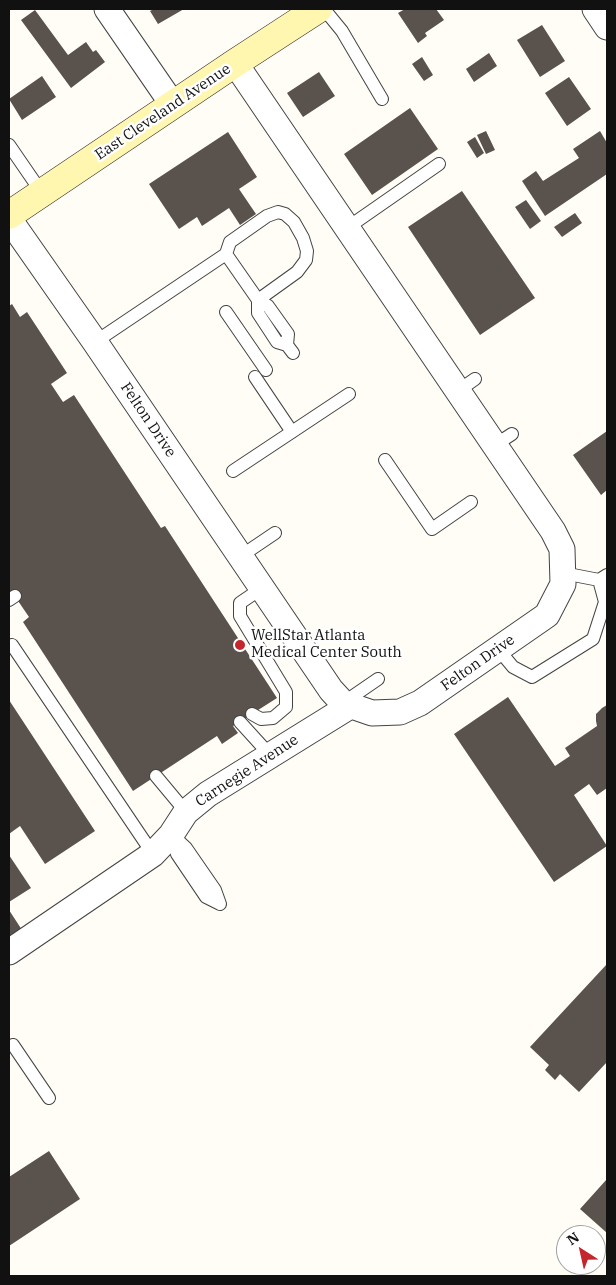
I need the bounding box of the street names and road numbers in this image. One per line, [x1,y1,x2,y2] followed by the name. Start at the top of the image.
[92,60,234,164] street label: East Cleveland Avenue
[116,379,180,461] street label: Felton Drive
[438,631,518,695] street label: Felton Drive
[192,731,302,811] street label: Carnegie Avenue

